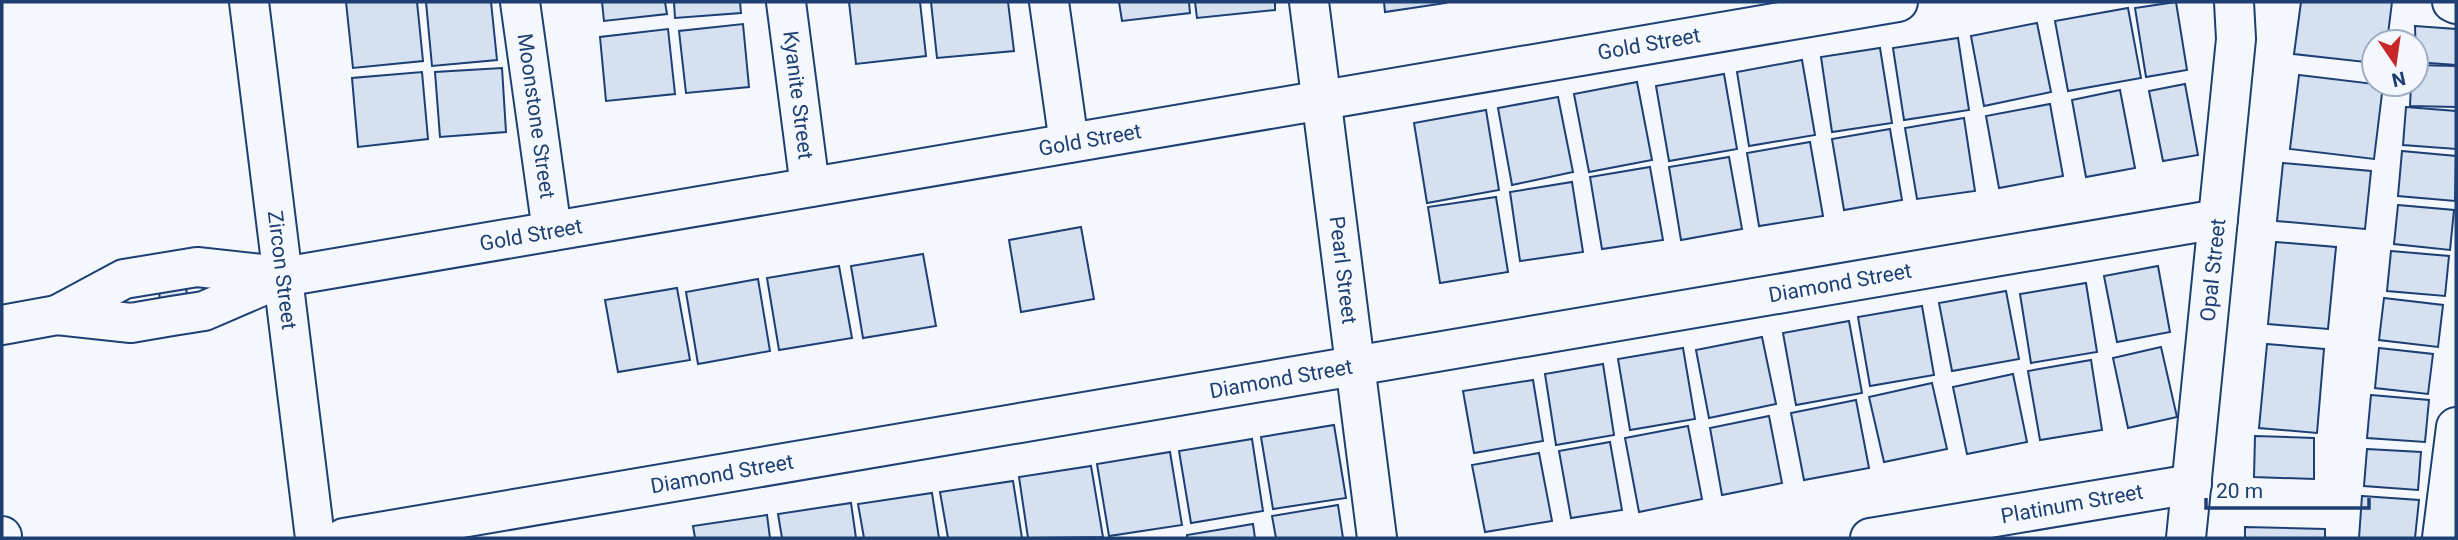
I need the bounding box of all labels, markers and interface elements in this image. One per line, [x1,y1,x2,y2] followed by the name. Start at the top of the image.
[1596,23,1702,65] street label: Gold Street
[2360,28,2430,98] north arrow
[778,29,818,161] street label: Kyanite Street
[513,32,560,200] street label: Moonstone Street
[2390,66,2408,92] text: N
[1037,119,1143,161] street label: Gold Street
[263,209,301,331] street label: Zircon Street
[478,214,584,256] street label: Gold Street
[1324,215,1362,325] street label: Pearl Street
[2196,217,2230,323] street label: Opal Street
[1767,259,1913,307] street label: Diamond Street
[1208,355,1354,403] street label: Diamond Street
[649,450,795,498] street label: Diamond Street
[2206,466,2369,510] scale bar
[2216,479,2263,503] text: 20 m
[1999,480,2145,528] street label: Platinum Street

